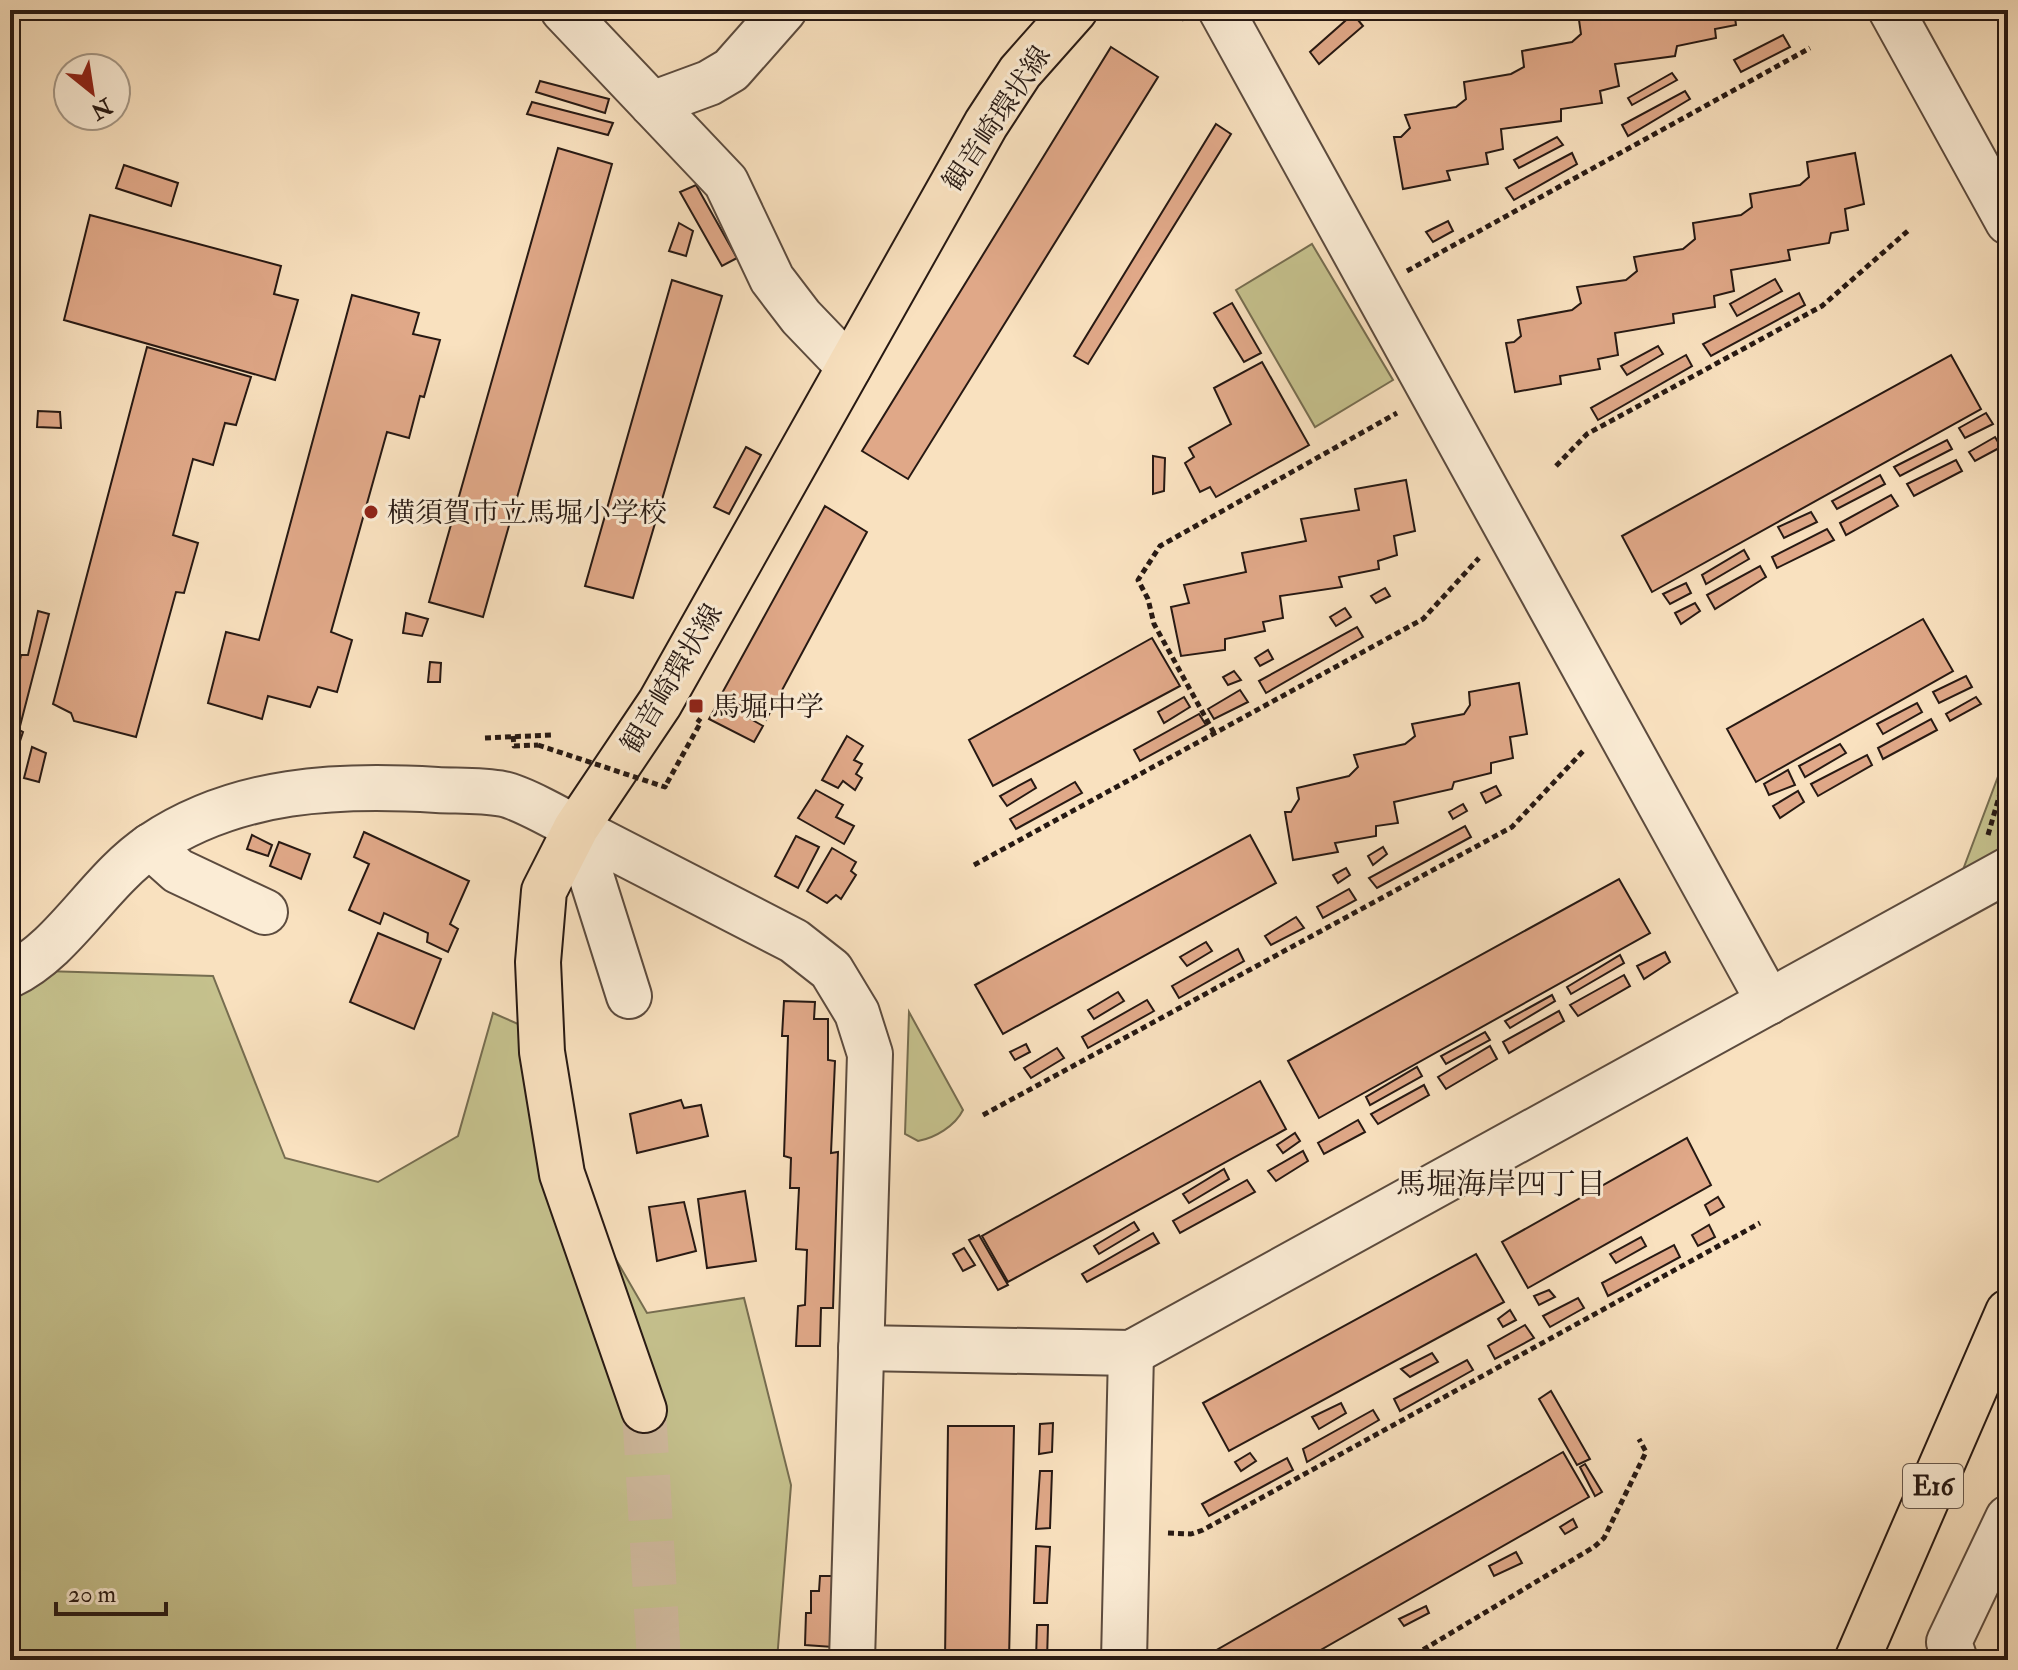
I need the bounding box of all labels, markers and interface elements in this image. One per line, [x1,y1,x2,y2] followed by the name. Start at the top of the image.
[936,39,1059,198] street label: 観音崎環状線
[52,52,132,132] north arrow
[86,91,118,126] text: N
[387,496,667,531] place label: 横須賀市立馬堀小学校
[362,503,380,521] marker: 横須賀市立馬堀小学校
[614,598,731,760] street label: 観音崎環状線
[712,690,824,725] place label: 馬堀中学
[687,697,705,715] marker: 馬堀中学
[1396,1166,1606,1203] district label: 馬堀海岸四丁目
[1903,1464,1963,1508] road number: E16
[56,1566,166,1616] scale bar
[68,1579,117,1610] text: 20 m

